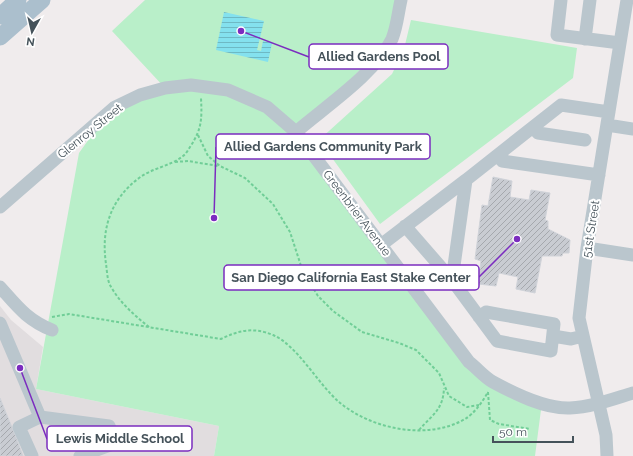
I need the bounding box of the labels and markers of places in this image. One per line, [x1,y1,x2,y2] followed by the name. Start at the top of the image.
[309,44,448,69] callout: Allied Gardens Pool
[216,134,430,159] callout: Allied Gardens Community Park
[224,265,479,290] callout: San Diego California East Stake Center
[47,426,192,451] callout: Lewis Middle School

